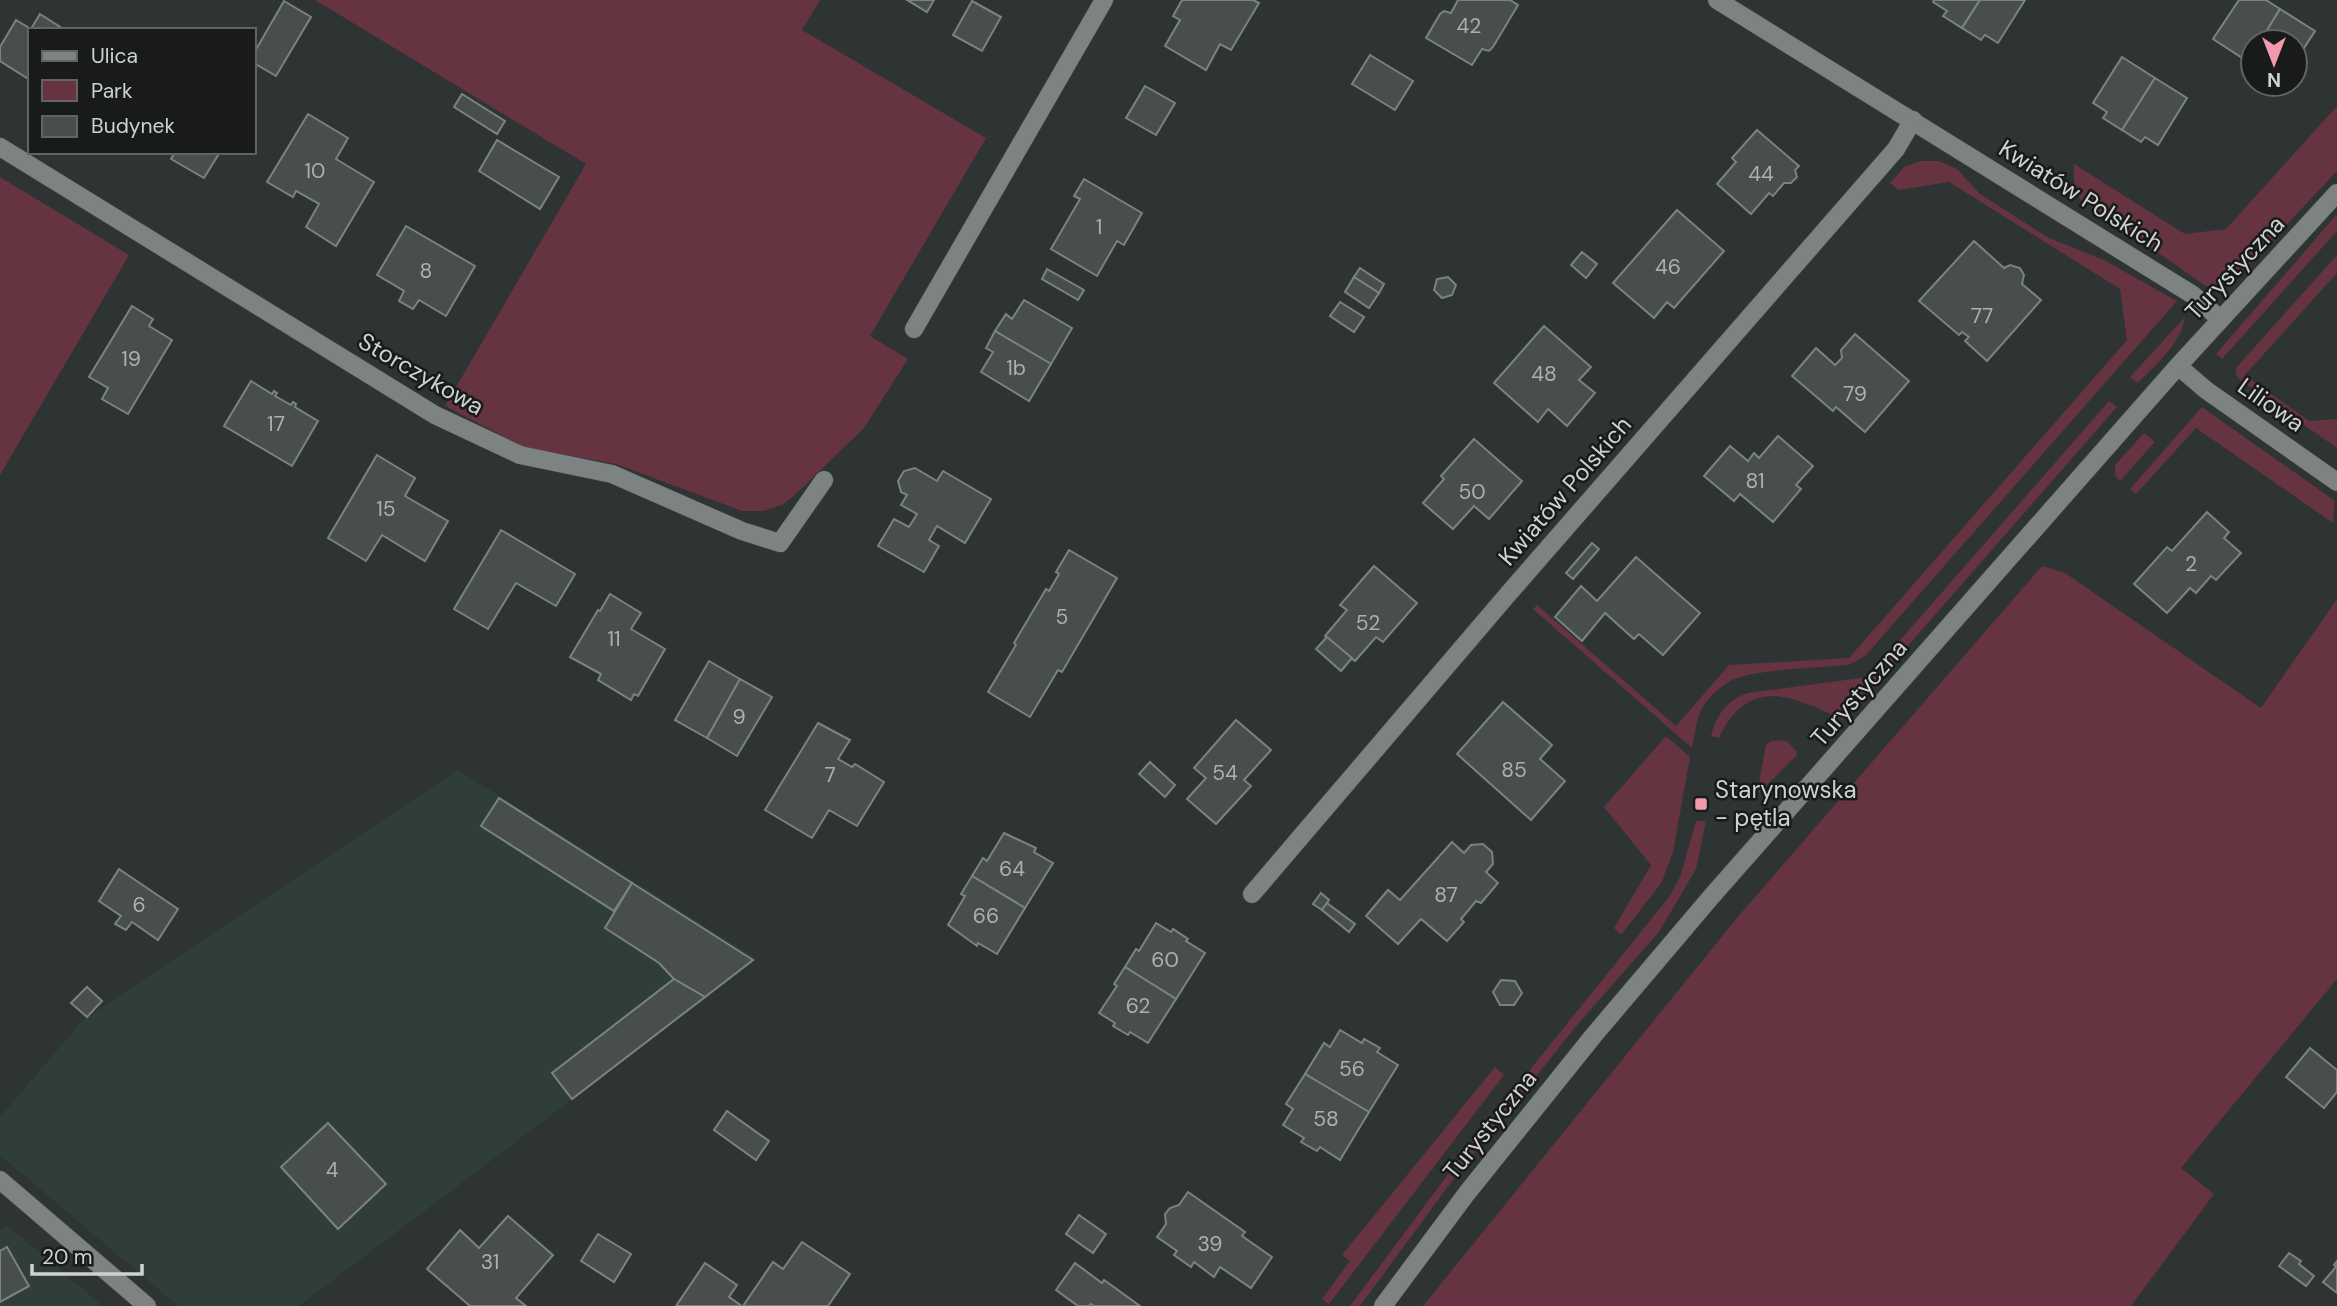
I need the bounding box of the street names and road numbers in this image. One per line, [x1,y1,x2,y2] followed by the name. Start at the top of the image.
[1993,133,2169,259] street label: Kwiatów Polskich
[2178,209,2291,327] street label: Turystyczna
[353,325,489,422] street label: Storczykowa
[2232,371,2311,439] street label: Liliowa
[1491,410,1638,572] street label: Kwiatów Polskich
[1804,633,1914,753] street label: Turystyczna
[1436,1064,1543,1186] street label: Turystyczna

